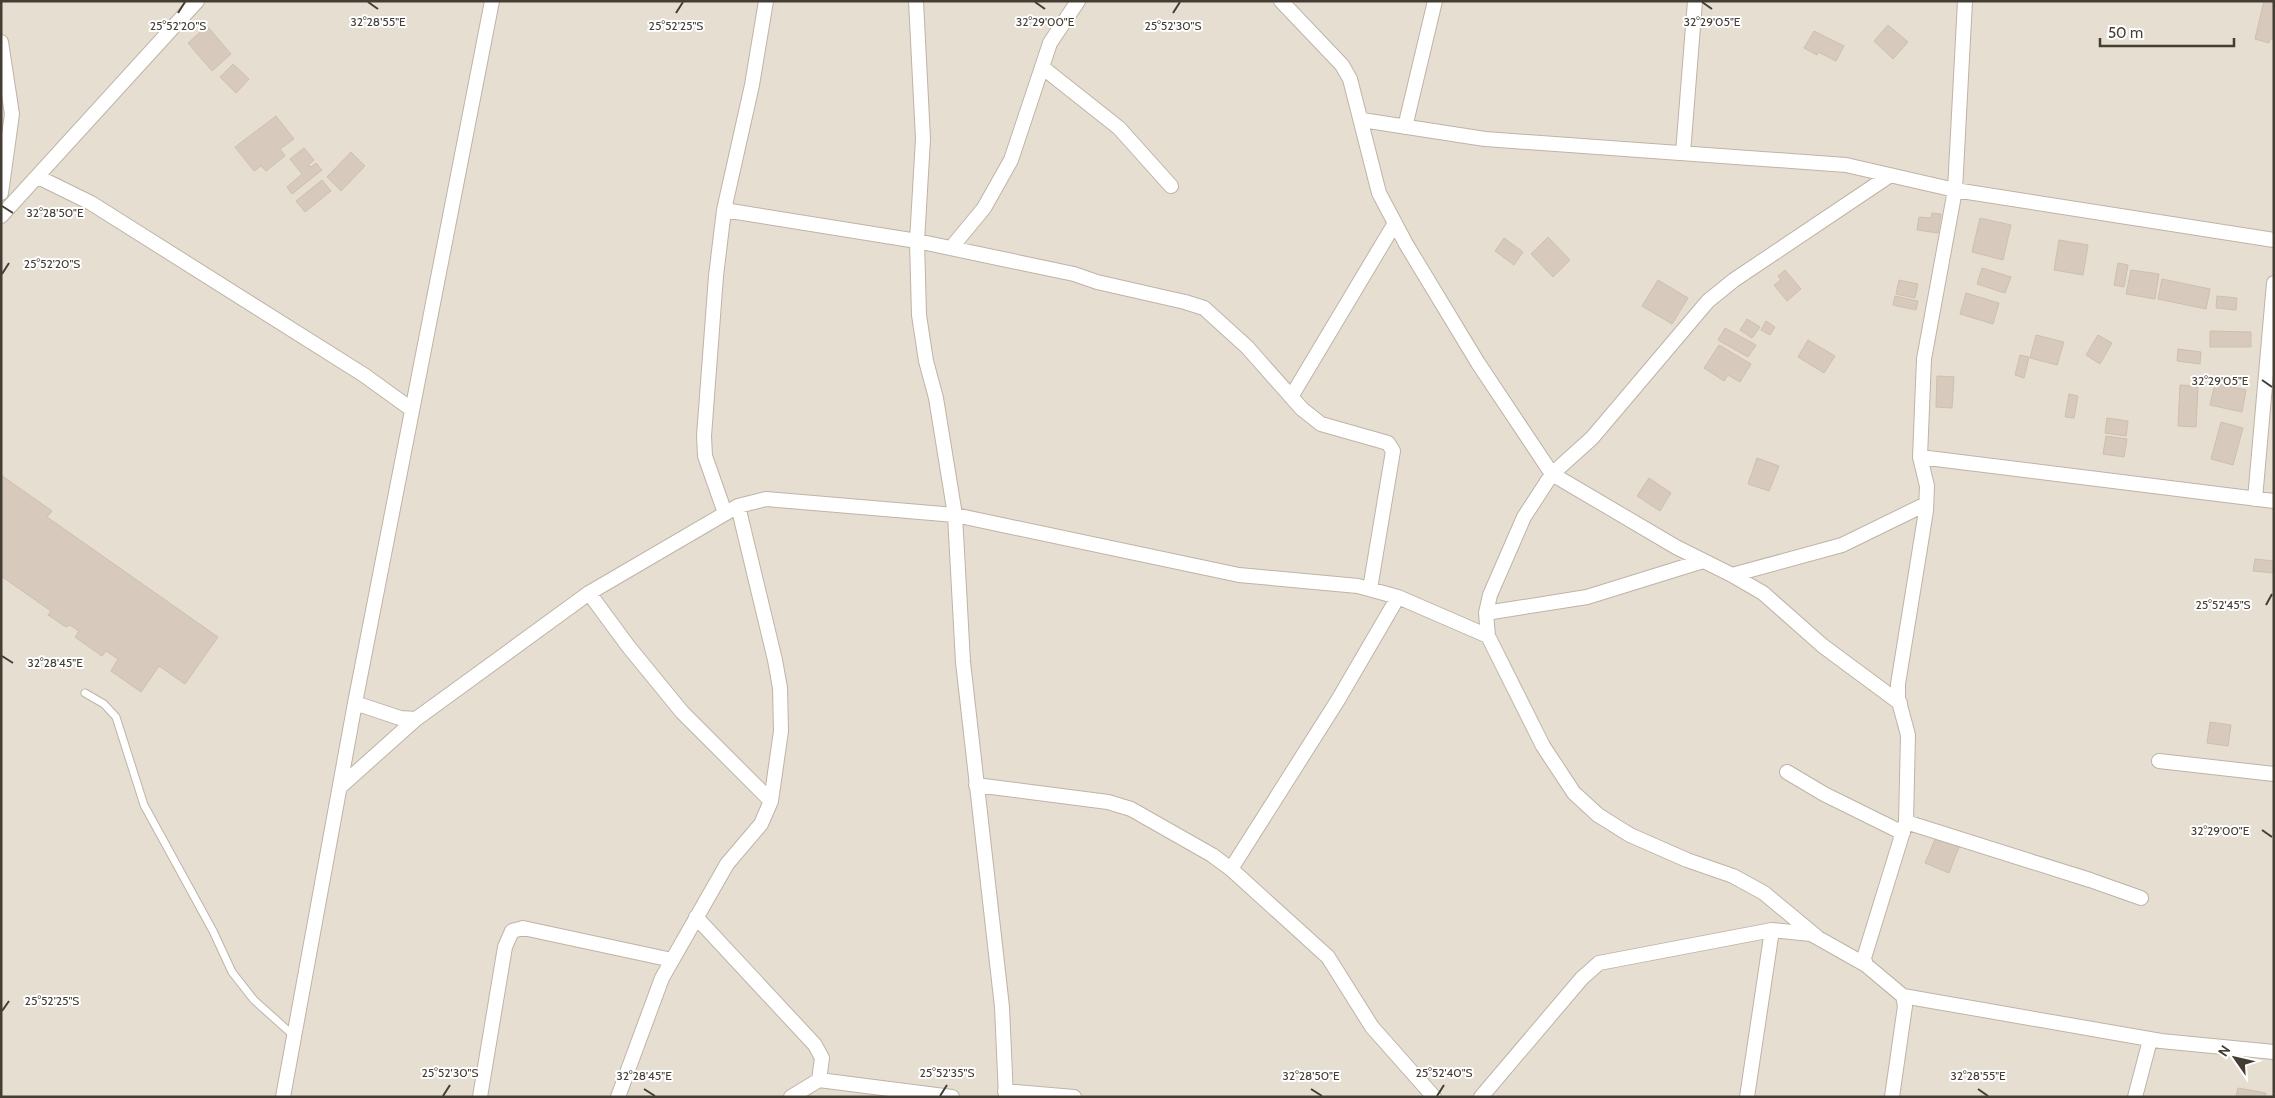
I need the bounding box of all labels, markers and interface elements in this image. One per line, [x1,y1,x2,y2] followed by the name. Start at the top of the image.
[350,14,406,29] text: 32°28'55"E
[1016,14,1075,29] text: 32°29'00"E
[1684,14,1741,29] text: 32°29'05"E
[2100,15,2234,47] scale bar
[150,18,206,33] text: 25°52'20"S
[649,18,703,33] text: 25°52'25"S
[1145,18,1201,33] text: 25°52'30"S
[2108,24,2143,42] text: 50 m
[26,205,84,220] text: 32°28'50"E
[24,256,80,271] text: 25°52'20"S
[2192,373,2249,388] text: 32°29'05"E
[2195,597,2251,612] text: 25°52'45"S
[27,655,83,670] text: 32°28'45"E
[2191,823,2250,838] text: 32°29'00"E
[25,993,79,1008] text: 25°52'25"S
[2210,1033,2260,1083] north arrow
[2214,1042,2234,1060] text: N
[422,1065,478,1080] text: 25°52'30"S
[920,1065,974,1080] text: 25°52'35"S
[1415,1065,1473,1080] text: 25°52'40"S
[616,1068,672,1083] text: 32°28'45"E
[1282,1068,1340,1083] text: 32°28'50"E
[1950,1068,2006,1083] text: 32°28'55"E

